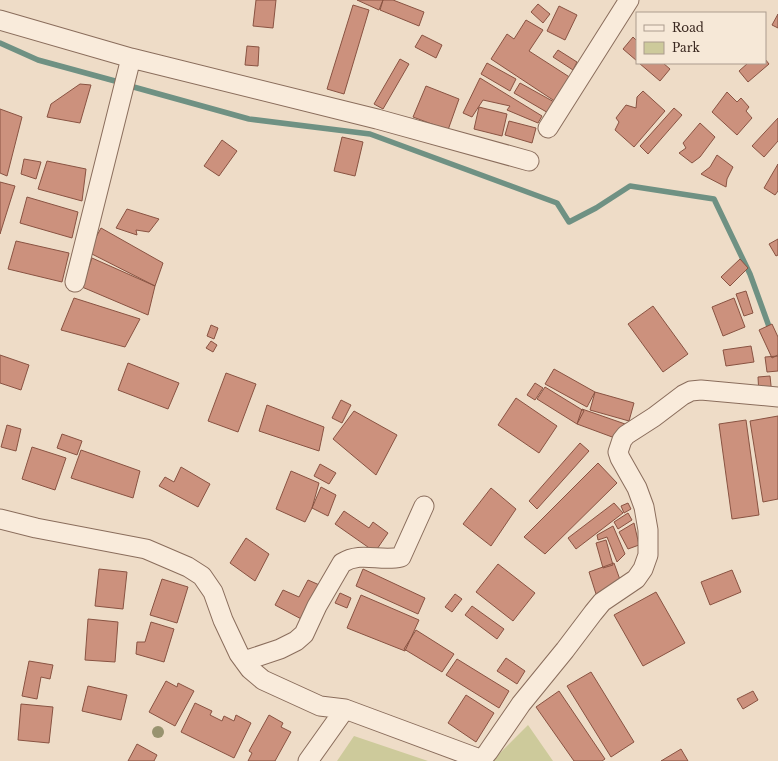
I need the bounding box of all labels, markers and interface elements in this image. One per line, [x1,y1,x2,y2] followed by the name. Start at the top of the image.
[636,12,766,64] legend
[672,20,704,35] text: Road
[672,40,700,55] text: Park

